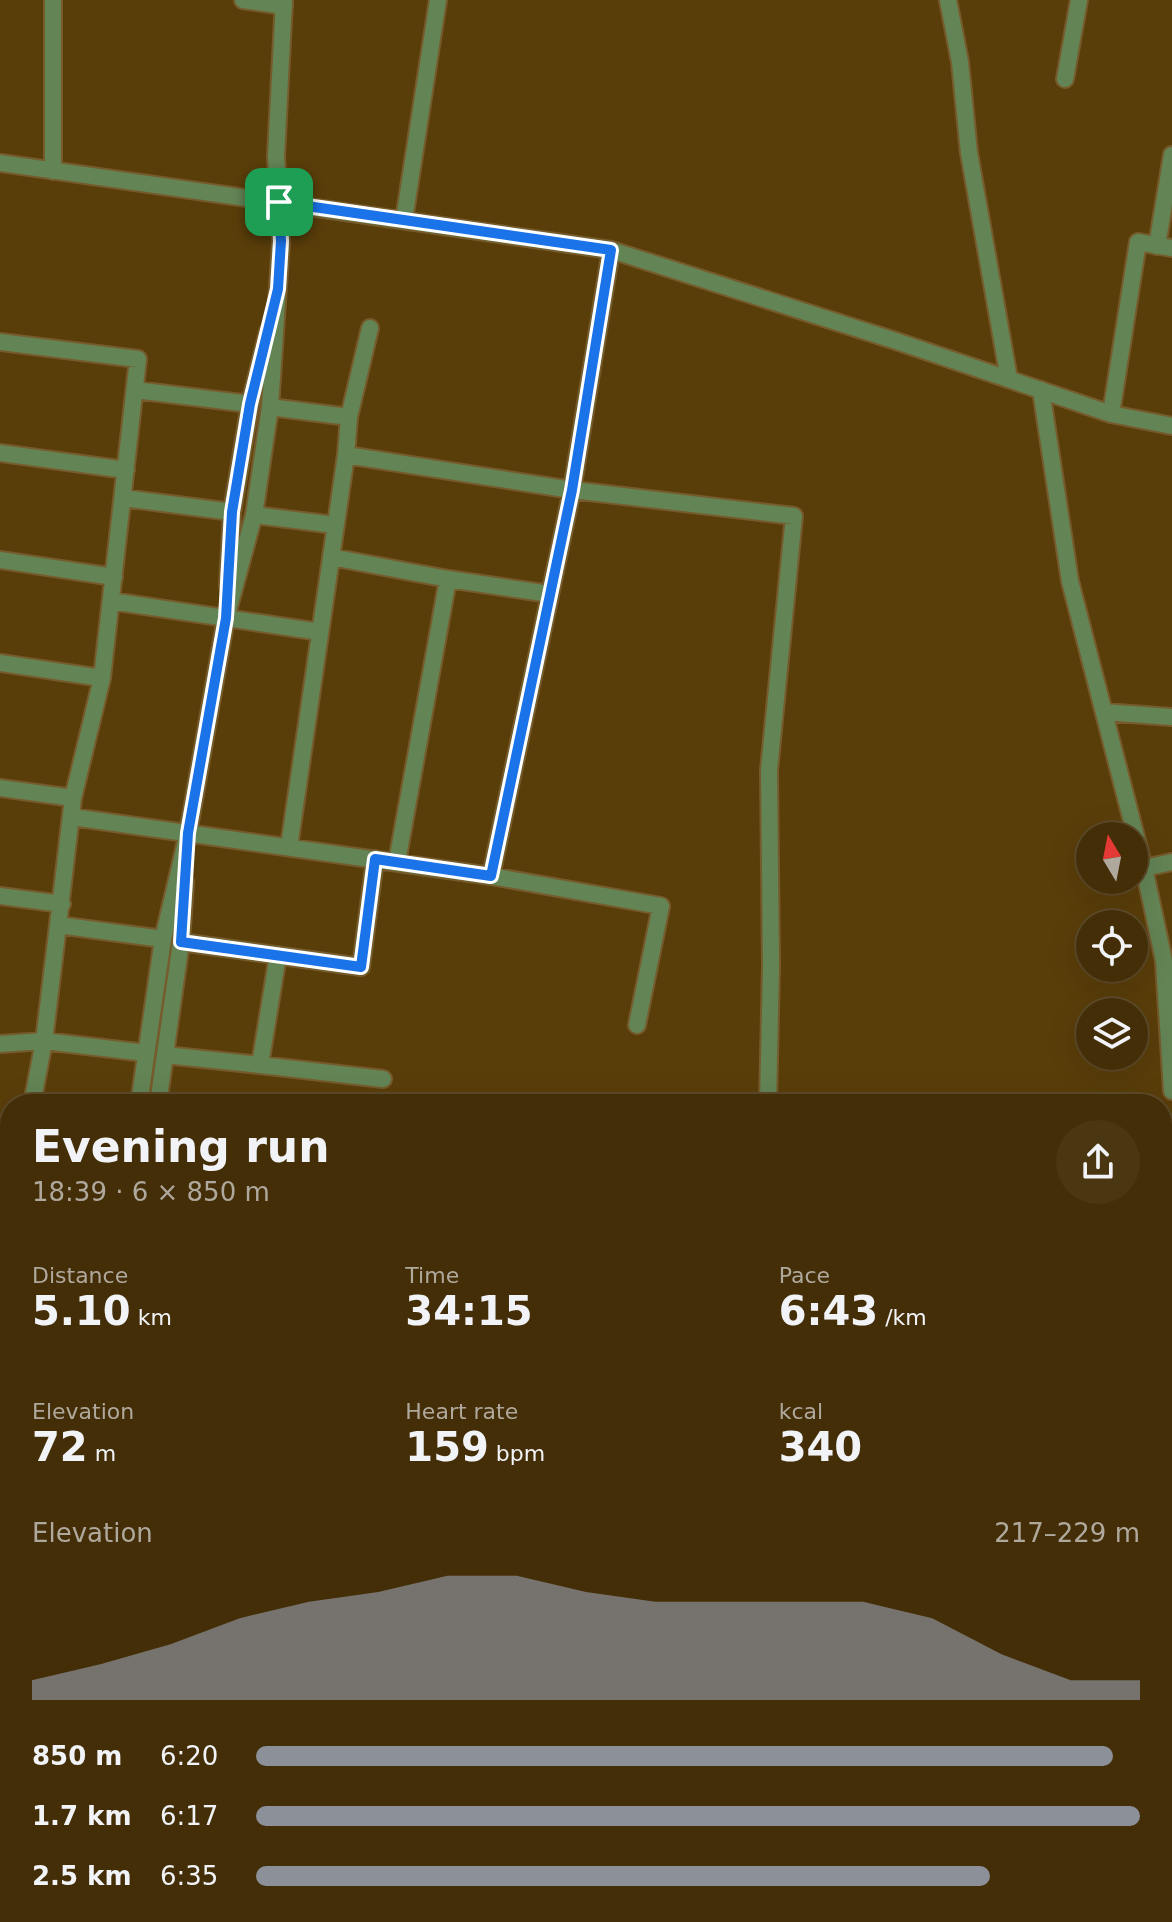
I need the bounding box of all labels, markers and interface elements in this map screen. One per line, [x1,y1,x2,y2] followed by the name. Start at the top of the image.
[245,168,313,236] pin
[257,180,301,224] icon: arrive
[1076,822,1148,894] north arrow
[1076,822,1148,1070] map controls
[1076,910,1148,982] button: locate
[1076,998,1148,1070] button: layers
[1056,1120,1140,1204] button: share
[32,1121,329,1172] text: Evening run
[32,1177,270,1207] text: 18:39 · 6 × 850 m
[32,1263,128,1288] text: Distance
[405,1263,459,1288] text: Time
[779,1263,830,1288] text: Pace
[32,1288,131,1334] text: 5.10
[405,1288,533,1334] text: 34:15
[779,1288,878,1334] text: 6:43
[131,1305,172,1330] text: km
[878,1305,927,1330] text: /km
[32,1399,134,1424] text: Elevation
[405,1399,518,1424] text: Heart rate
[779,1399,823,1424] text: kcal
[32,1424,88,1470] text: 72
[405,1424,489,1470] text: 159
[779,1424,862,1470] text: 340
[88,1441,116,1466] text: m
[489,1441,545,1466] text: bpm
[32,1518,153,1548] text: Elevation
[994,1518,1140,1548] text: 217–229 m
[32,1741,122,1771] text: 850 m
[160,1741,218,1771] text: 6:20
[32,1801,132,1831] text: 1.7 km
[160,1801,218,1831] text: 6:17
[32,1861,132,1891] text: 2.5 km
[160,1861,218,1891] text: 6:35

